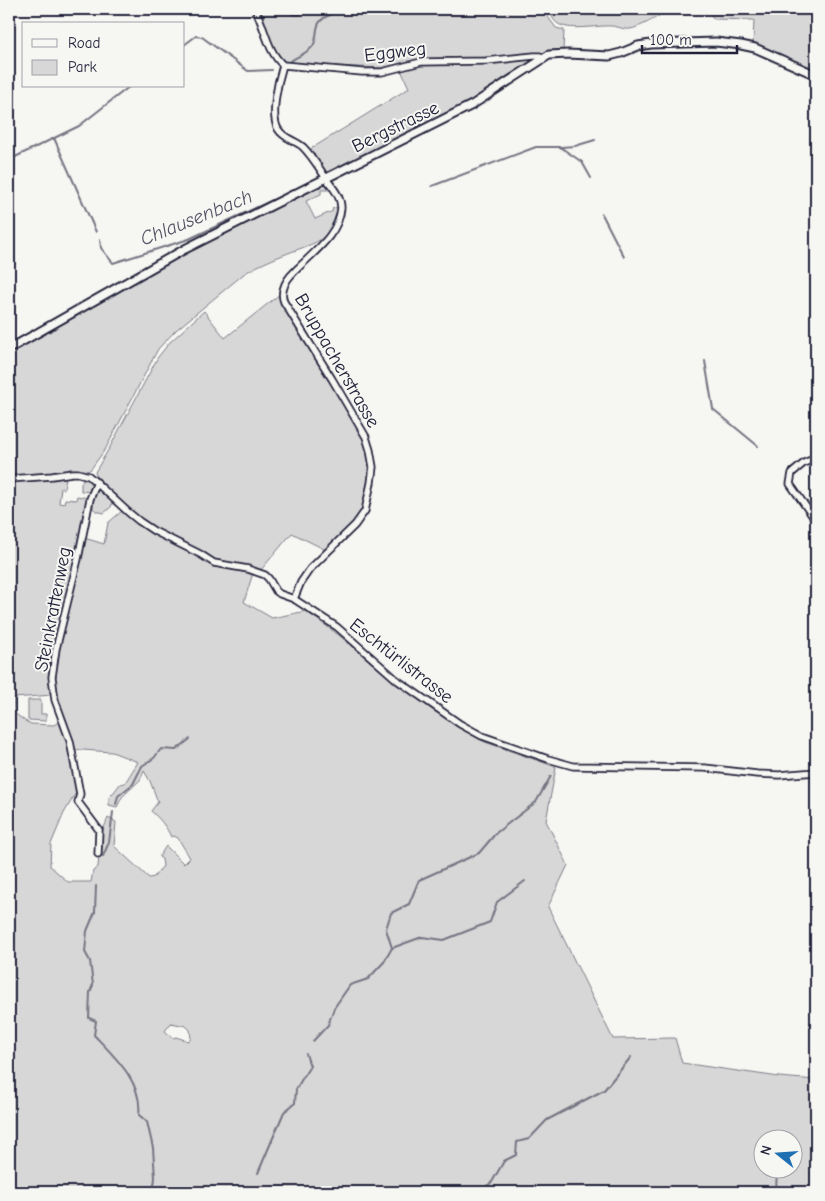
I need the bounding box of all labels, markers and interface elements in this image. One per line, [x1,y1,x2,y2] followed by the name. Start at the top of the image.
[22,22,185,88] legend
[642,22,738,54] scale bar
[650,31,692,49] text: 100 m
[68,34,100,52] text: Road
[363,37,427,67] street label: Eggweg
[68,58,97,76] text: Park
[348,96,442,157] street label: Bergstrasse
[137,185,256,250] water label: Chlausenbach
[290,290,384,431] street label: Bruppacherstrasse
[30,545,76,674] street label: Steinkrattenweg
[345,614,458,708] street label: Eschtürlistrasse
[752,1128,802,1178] north arrow
[757,1143,776,1157] text: N

